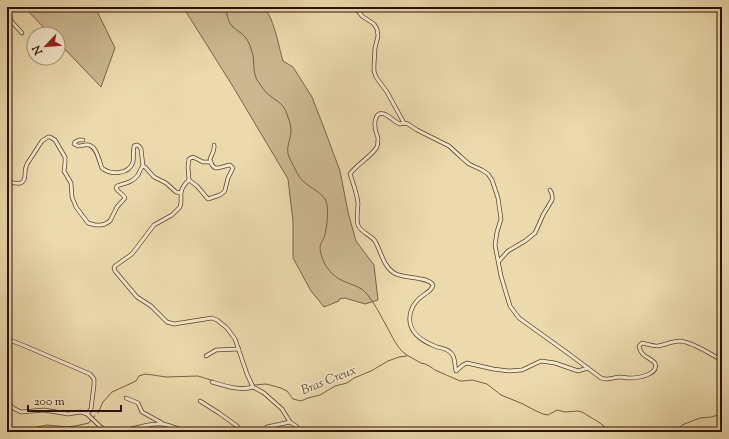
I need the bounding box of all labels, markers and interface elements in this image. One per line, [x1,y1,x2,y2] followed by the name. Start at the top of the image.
[26,26,66,66] north arrow
[29,42,47,58] text: N
[299,362,359,400] water label: Bras Creux
[28,387,121,413] scale bar
[34,393,65,411] text: 200 m

